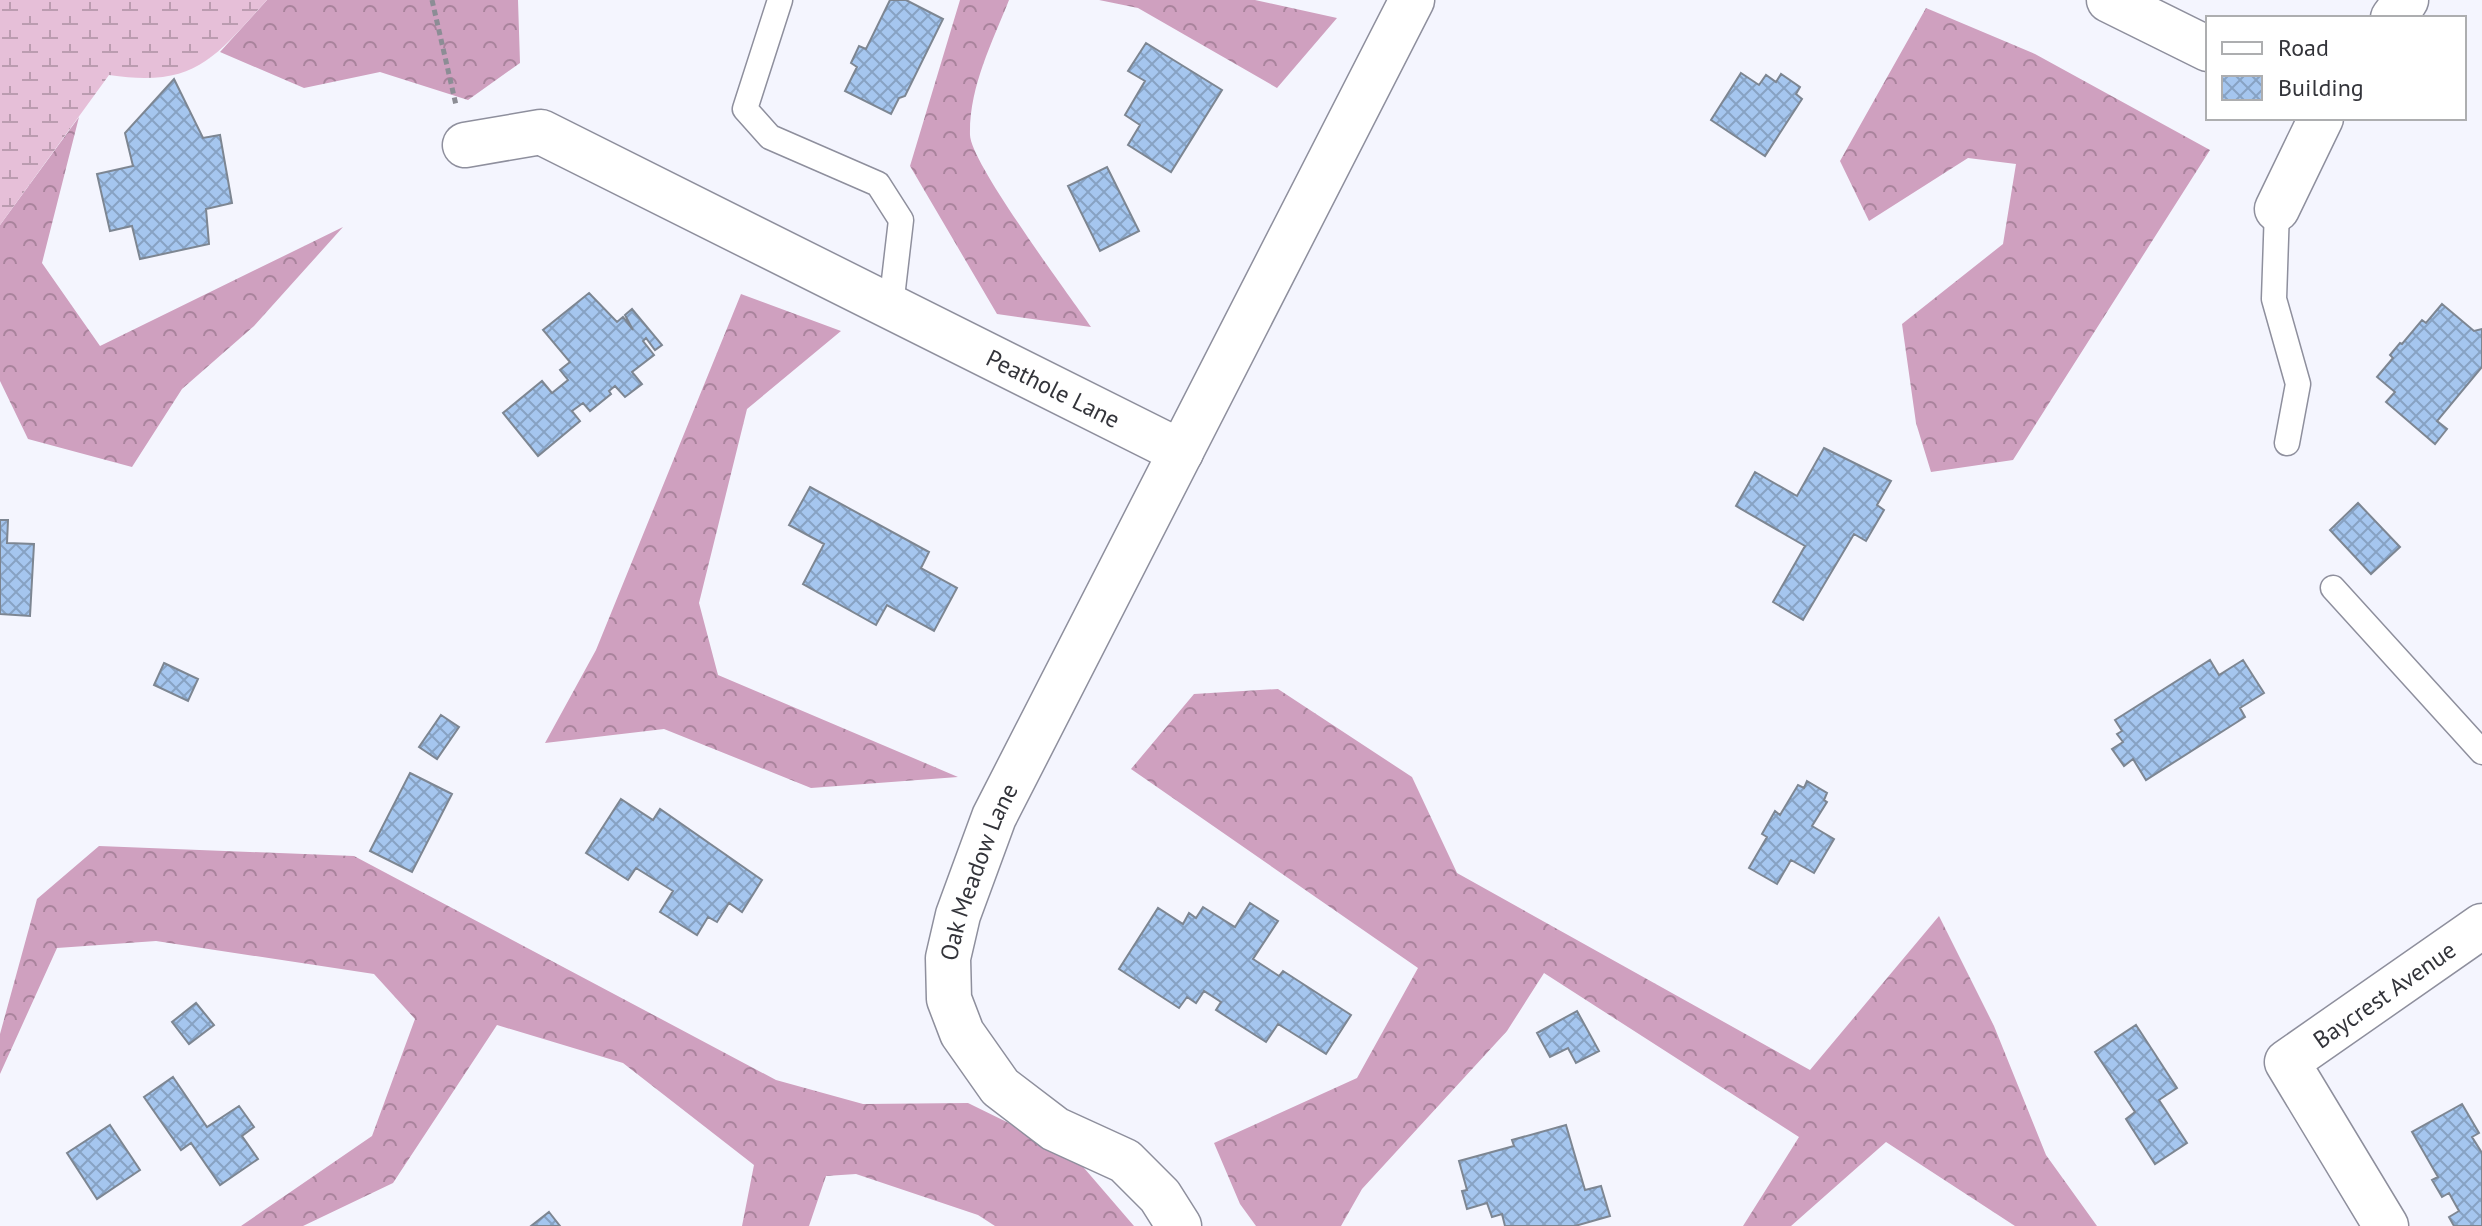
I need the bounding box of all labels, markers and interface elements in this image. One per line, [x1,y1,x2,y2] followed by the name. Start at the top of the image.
[2206,16,2466,120] legend
[2278,32,2329,63] text: Road
[2278,72,2364,103] text: Building
[981,342,1125,435] street label: Peathole Lane
[932,778,1024,964] street label: Oak Meadow Lane
[2307,934,2461,1055] street label: Baycrest Avenue

